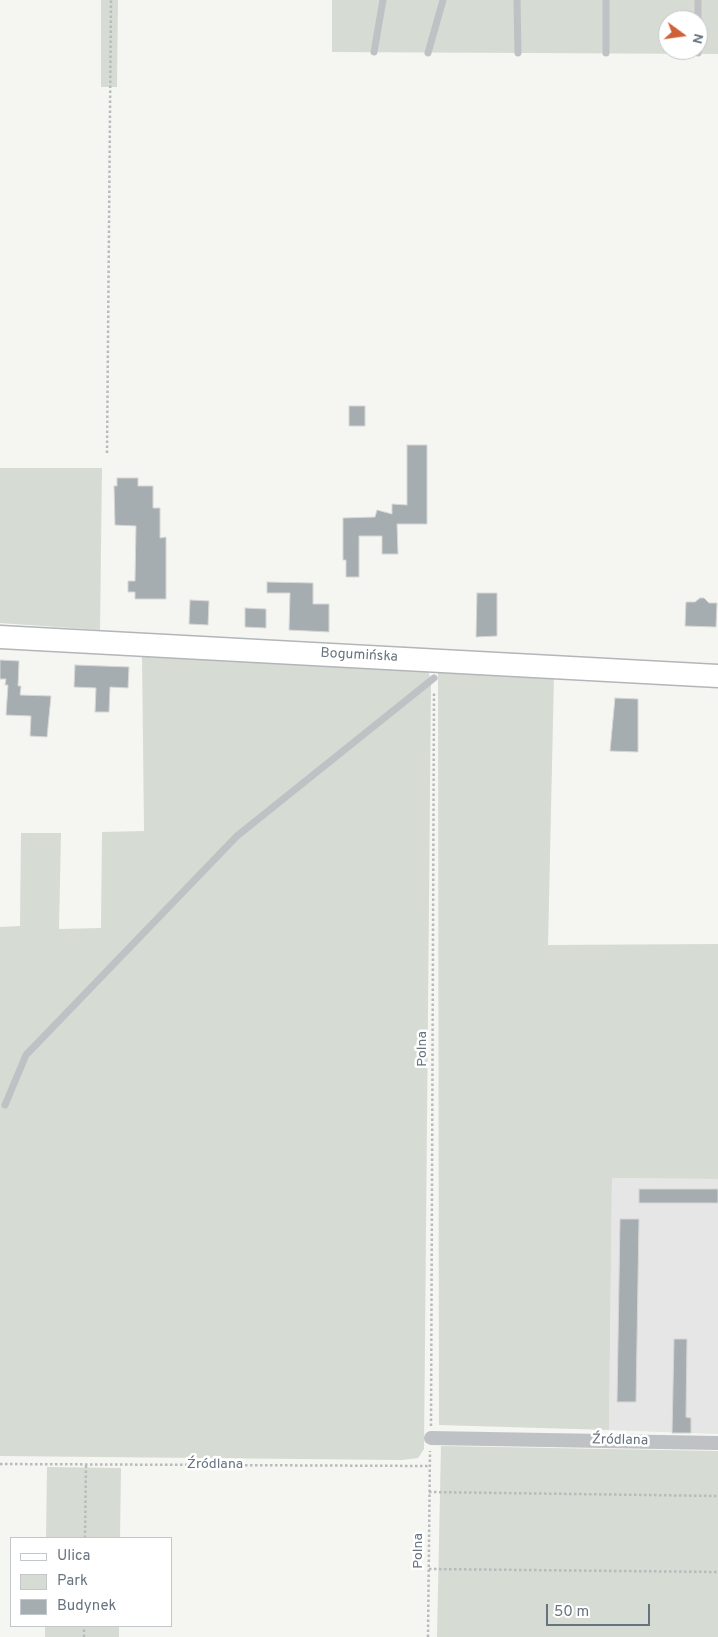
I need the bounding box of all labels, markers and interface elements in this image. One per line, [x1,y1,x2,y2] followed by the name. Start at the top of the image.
[658,10,708,60] north arrow
[688,32,707,45] text: N
[320,646,398,666] street label: Bogumińska
[415,1031,431,1067] street label: Polna
[592,1432,648,1450] street label: Źródlana
[187,1457,243,1473] street label: Źródlana
[411,1533,427,1569] street label: Polna
[10,1537,172,1627] legend
[57,1547,90,1566] text: Ulica
[57,1572,88,1591] text: Park
[548,1594,652,1626] scale bar
[57,1597,116,1616] text: Budynek
[554,1603,589,1622] text: 50 m

